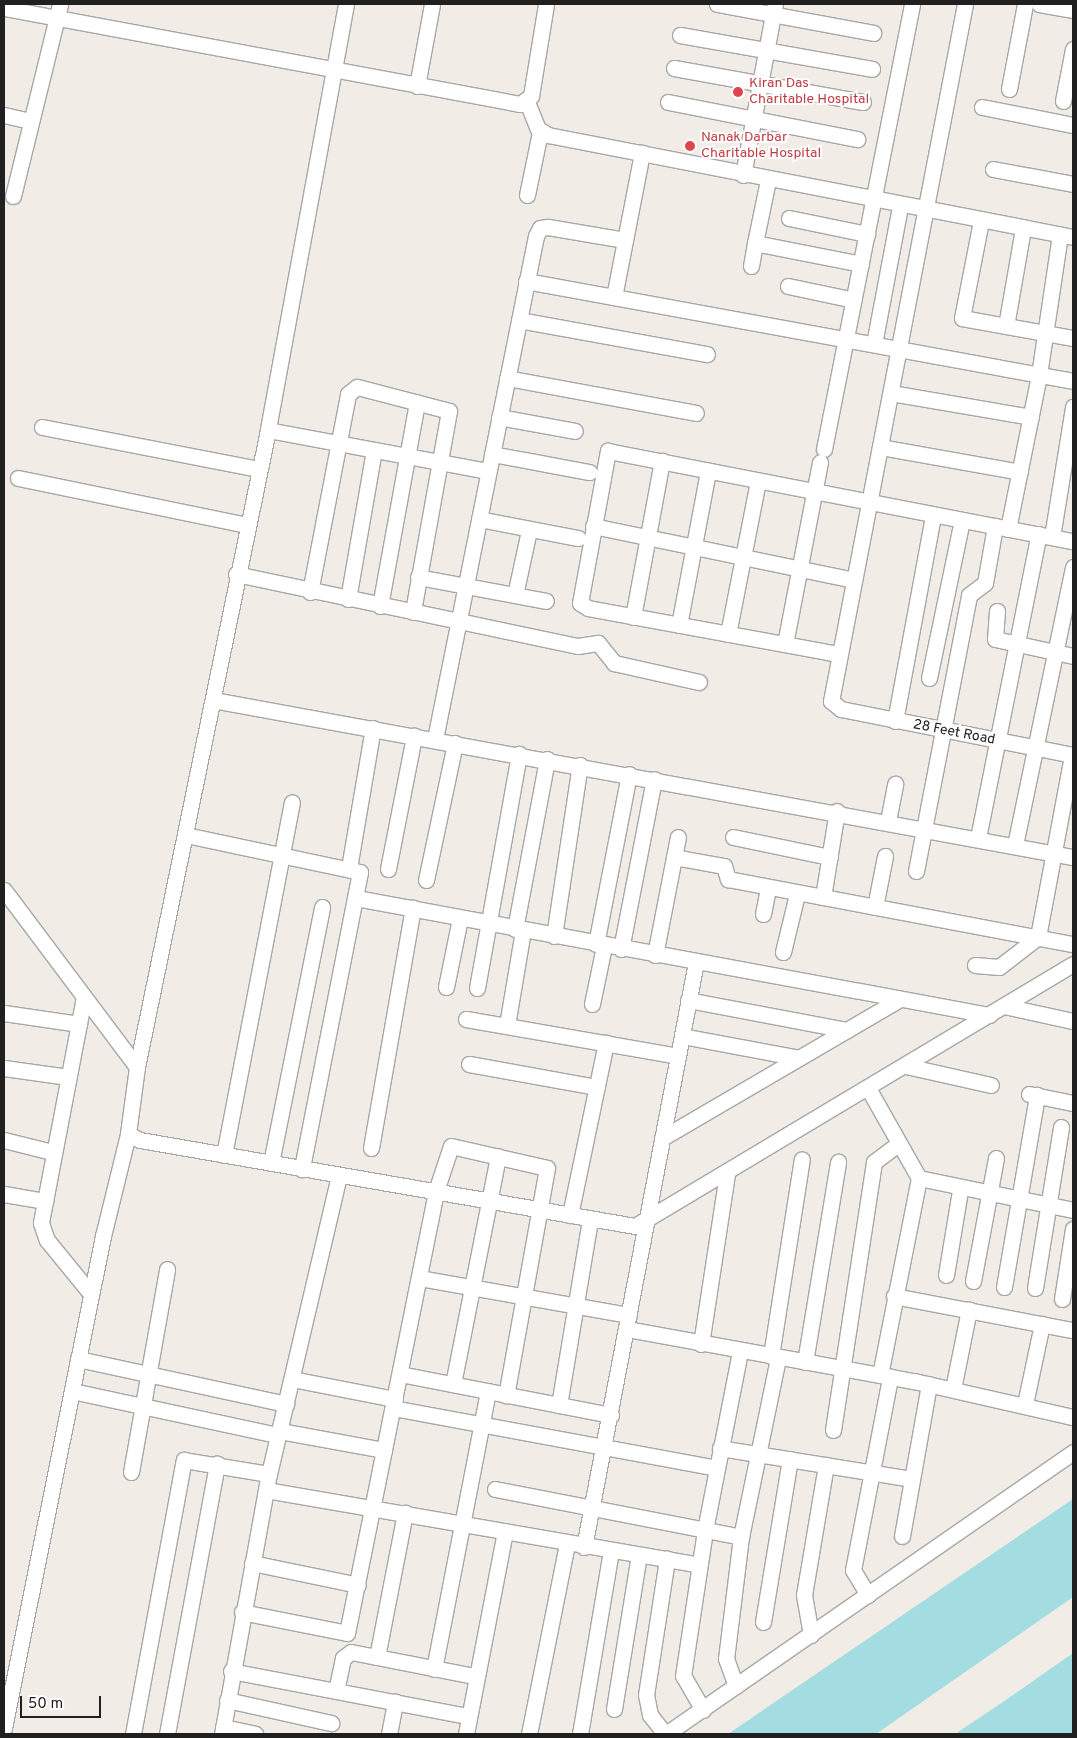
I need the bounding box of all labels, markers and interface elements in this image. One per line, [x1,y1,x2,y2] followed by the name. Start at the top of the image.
[749,76,869,108] place label: Kiran Das Charitable Hospital
[731,85,745,99] marker: Kiran Das Charitable Hospital
[701,130,821,162] place label: Nanak Darbar Charitable Hospital
[683,139,697,153] marker: Nanak Darbar Charitable Hospital
[911,717,997,749] street label: 28 Feet Road
[22,1686,104,1718] scale bar
[28,1695,63,1714] text: 50 m

